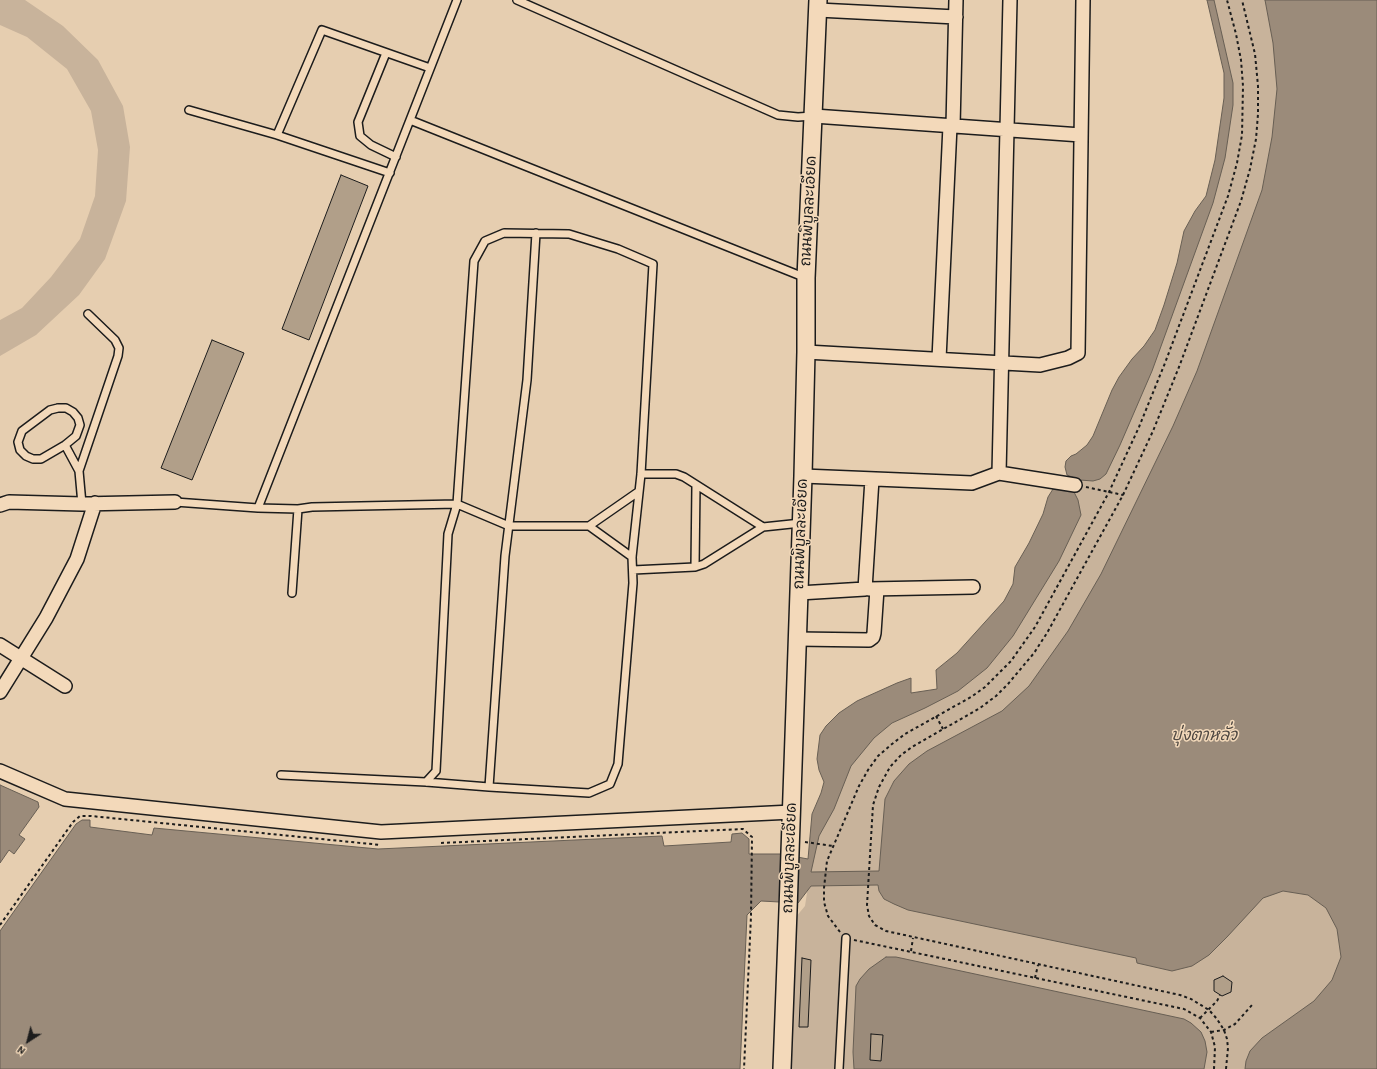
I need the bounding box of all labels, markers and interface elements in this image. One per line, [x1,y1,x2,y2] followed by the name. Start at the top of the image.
[797,155,821,267] street label: ถนนพิบูลละเอียด
[790,478,812,590] street label: ถนนพิบูลละเอียด
[1171,726,1237,746] water label: บุ่งตาหลั่ว
[779,802,801,914] street label: ถนนพิบูลละเอียด
[8,1021,48,1061] north arrow
[14,1043,27,1058] text: N

